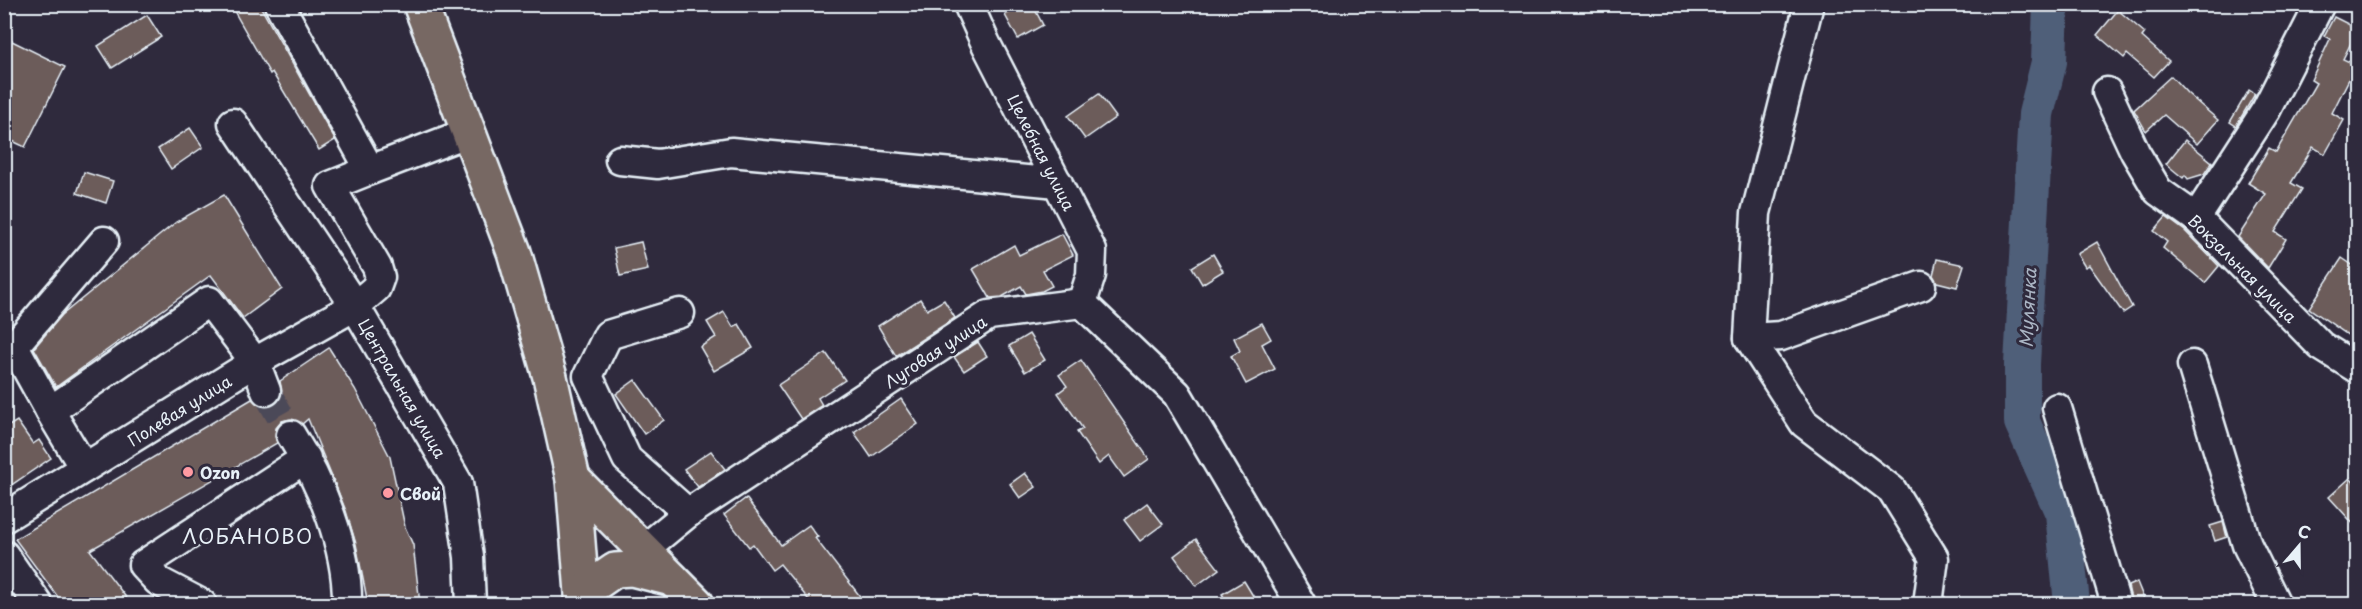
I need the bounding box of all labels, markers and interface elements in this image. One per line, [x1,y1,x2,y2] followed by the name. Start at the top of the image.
[1002,90,1082,214] street label: Целебная улица
[2183,208,2303,328] street label: Вокзальная улица
[2011,267,2043,348] water label: Мулянка
[879,309,991,393] street label: Луговая улица
[353,314,453,462] street label: Центральная улица
[122,368,236,452] street label: Полевая улица
[200,460,240,484] place label: Ozon
[181,465,195,479] marker: Ozon
[400,481,441,505] place label: Свой
[381,486,395,500] marker: Свой
[2269,516,2329,576] north arrow
[2295,518,2314,544] text: С
[182,521,314,551] district label: ЛОБАНОВО

